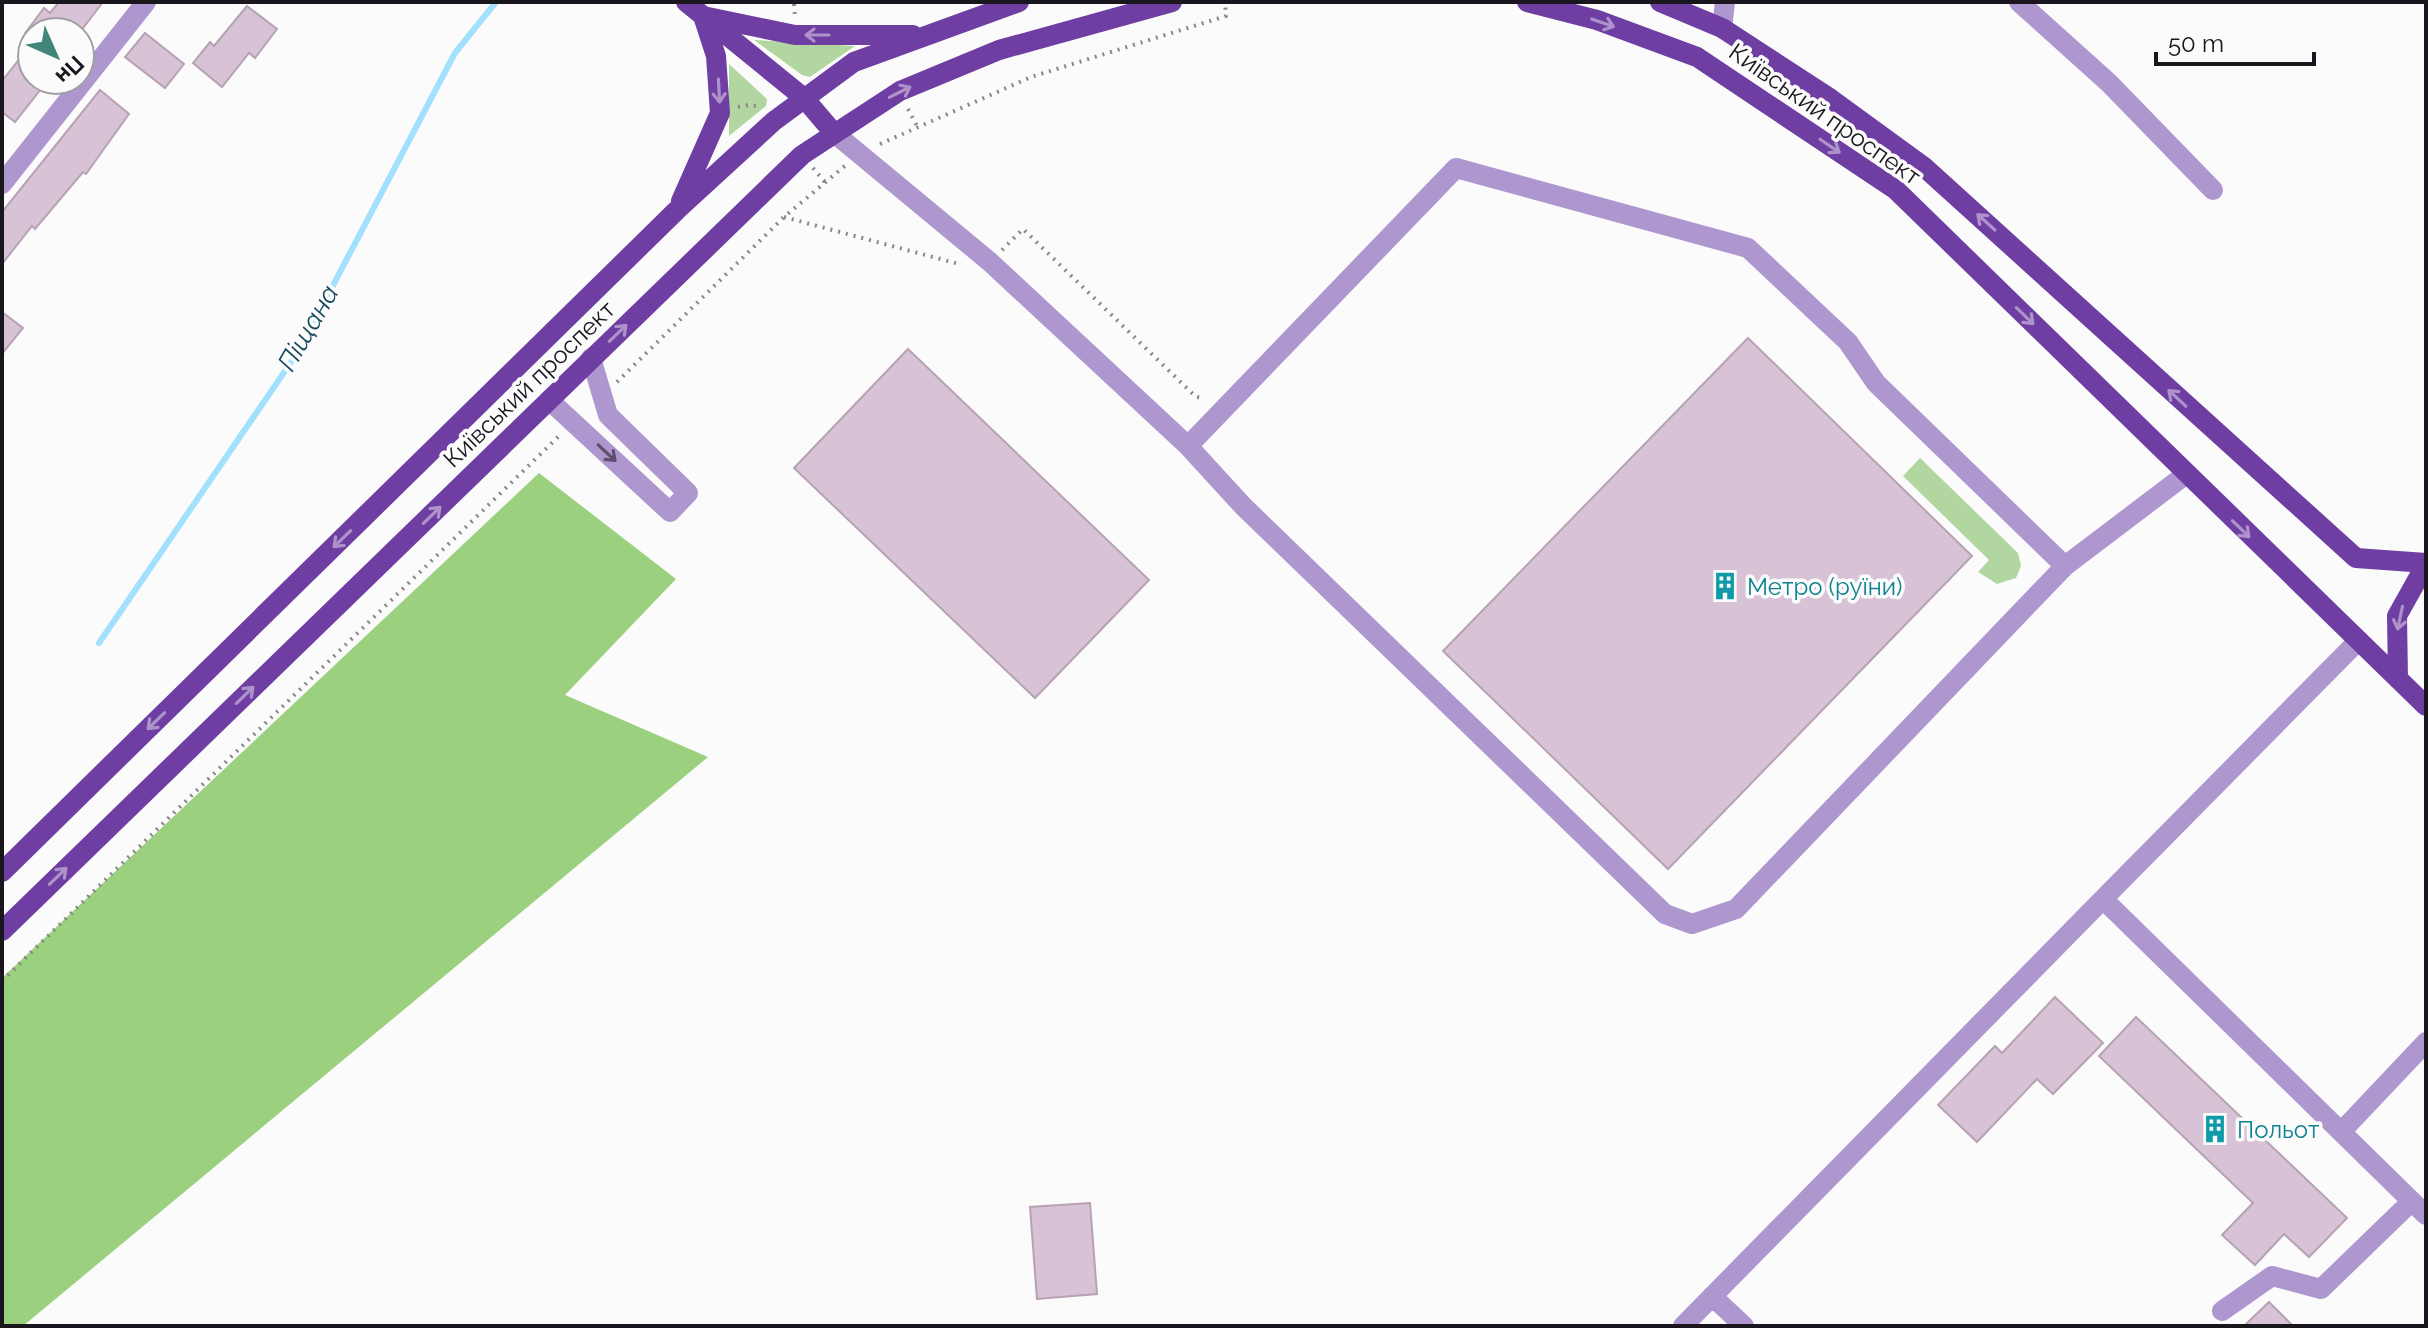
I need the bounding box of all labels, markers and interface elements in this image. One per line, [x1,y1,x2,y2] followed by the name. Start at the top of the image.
[16,16,96,96] north arrow
[1590,16,1615,31] one-way arrow
[2156,16,2314,66] scale bar
[804,27,831,43] one-way arrow
[2168,29,2224,58] text: 50 m
[1724,37,1927,191] street label: Київський проспект
[51,51,90,90] text: Пн
[712,78,727,104] one-way arrow
[888,84,912,99] one-way arrow
[1818,137,1840,154] one-way arrow
[1977,214,1997,232] one-way arrow
[272,280,344,376] water label: Піщана
[437,294,621,473] street label: Київський проспект
[2015,306,2034,325] one-way arrow
[608,324,627,343] one-way arrow
[2168,390,2188,408] one-way arrow
[596,444,616,462] one-way arrow
[421,506,441,524] one-way arrow
[2231,519,2250,538] one-way arrow
[333,529,352,548] one-way arrow
[1710,571,1740,601] building icon: Метро (руїни)
[1747,572,1902,601] place label: Метро (руїни)
[2392,605,2407,631] one-way arrow
[235,686,255,705] one-way arrow
[147,711,166,730] one-way arrow
[48,867,68,886] one-way arrow
[2200,1114,2230,1144] building icon: Польот
[2237,1115,2320,1144] place label: Польот

